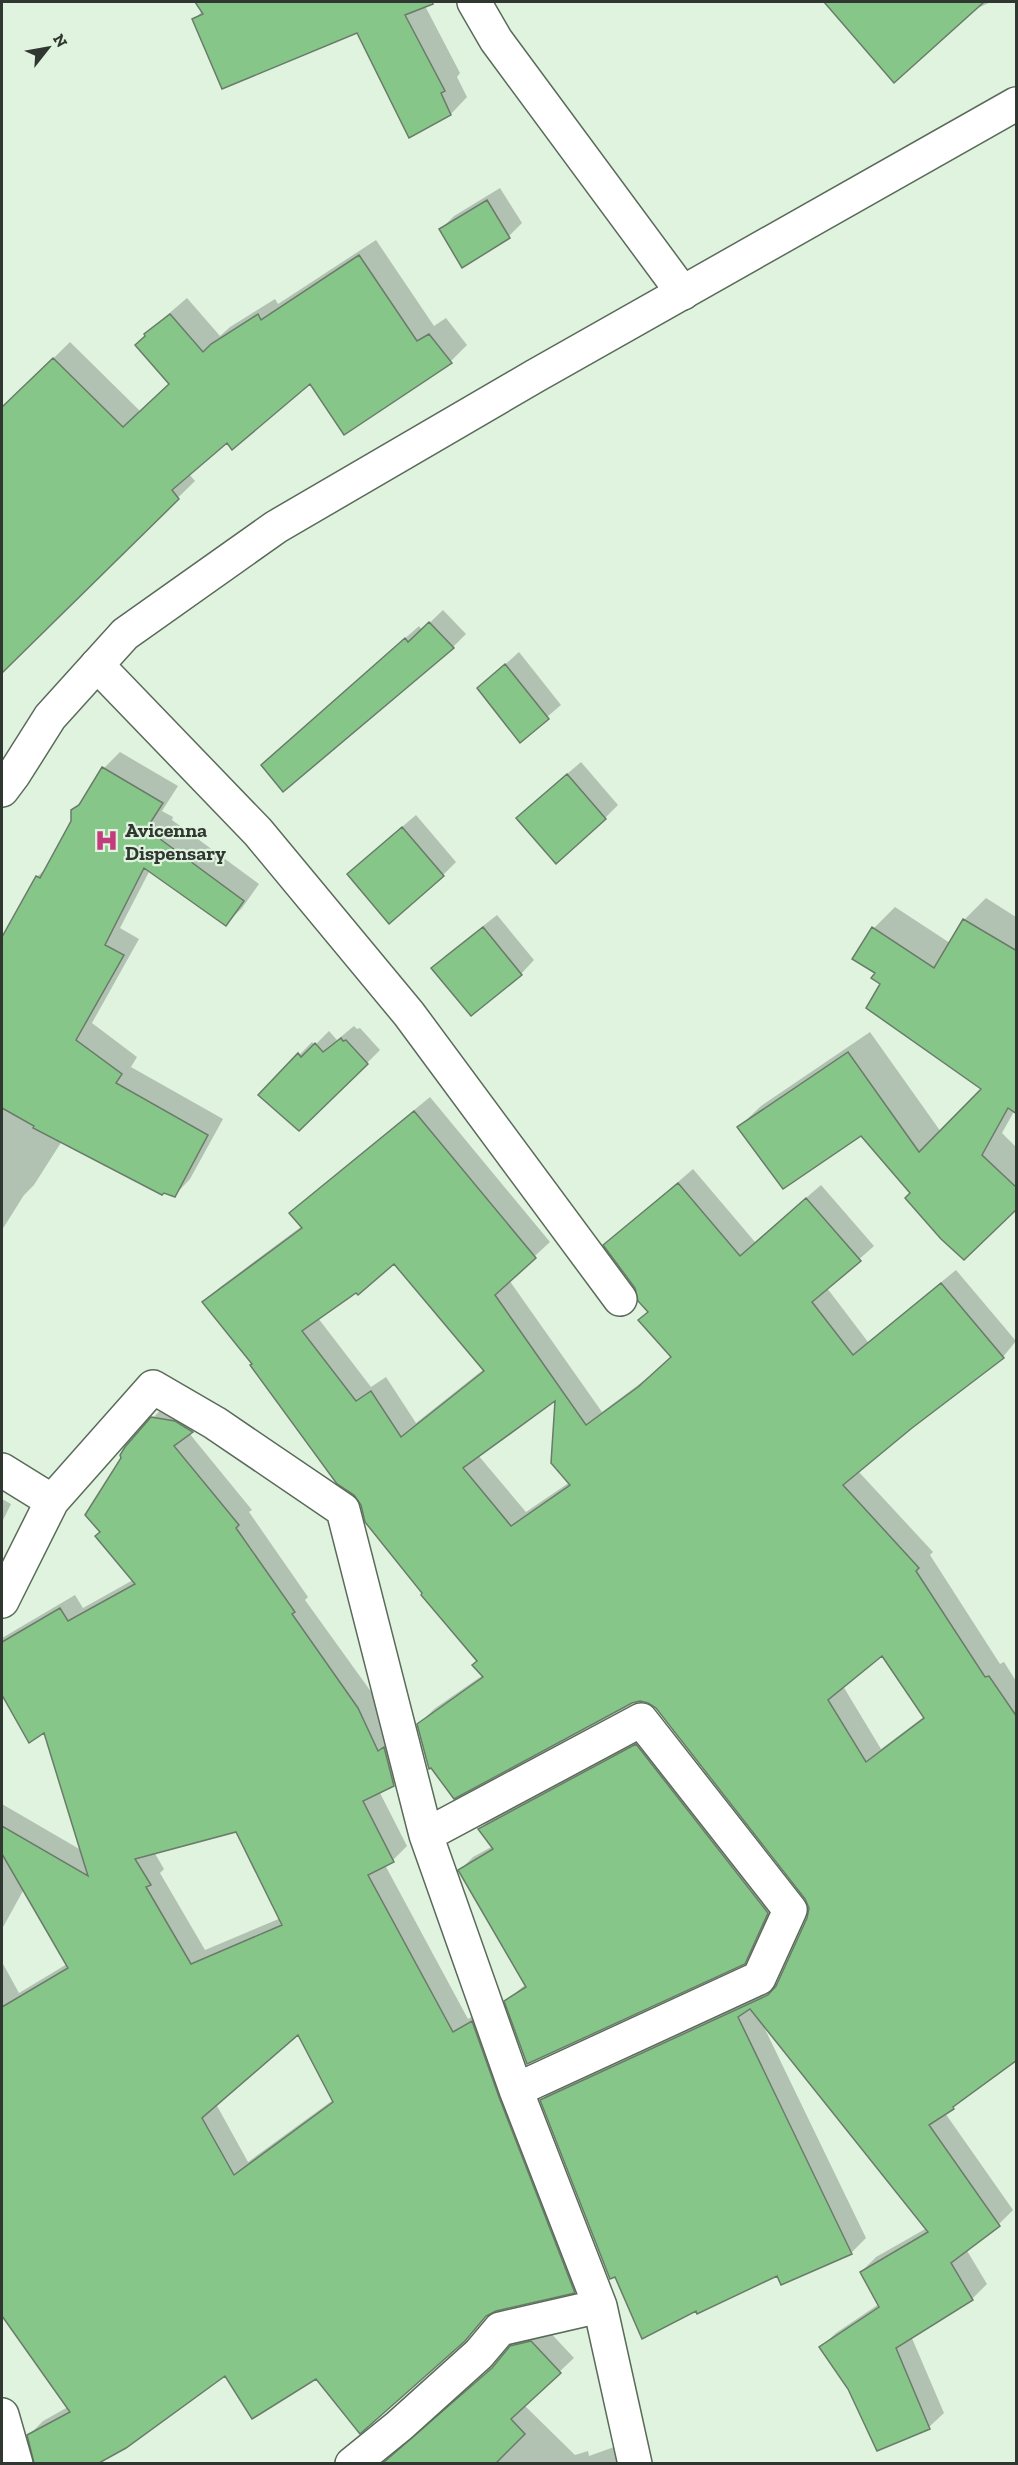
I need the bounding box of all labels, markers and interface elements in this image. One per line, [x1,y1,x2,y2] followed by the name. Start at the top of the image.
[18,18,78,78] north arrow
[49,30,72,51] text: N
[125,818,226,865] place label: Avicenna Dispensary
[94,828,120,854] hospital icon: Avicenna Dispensary

